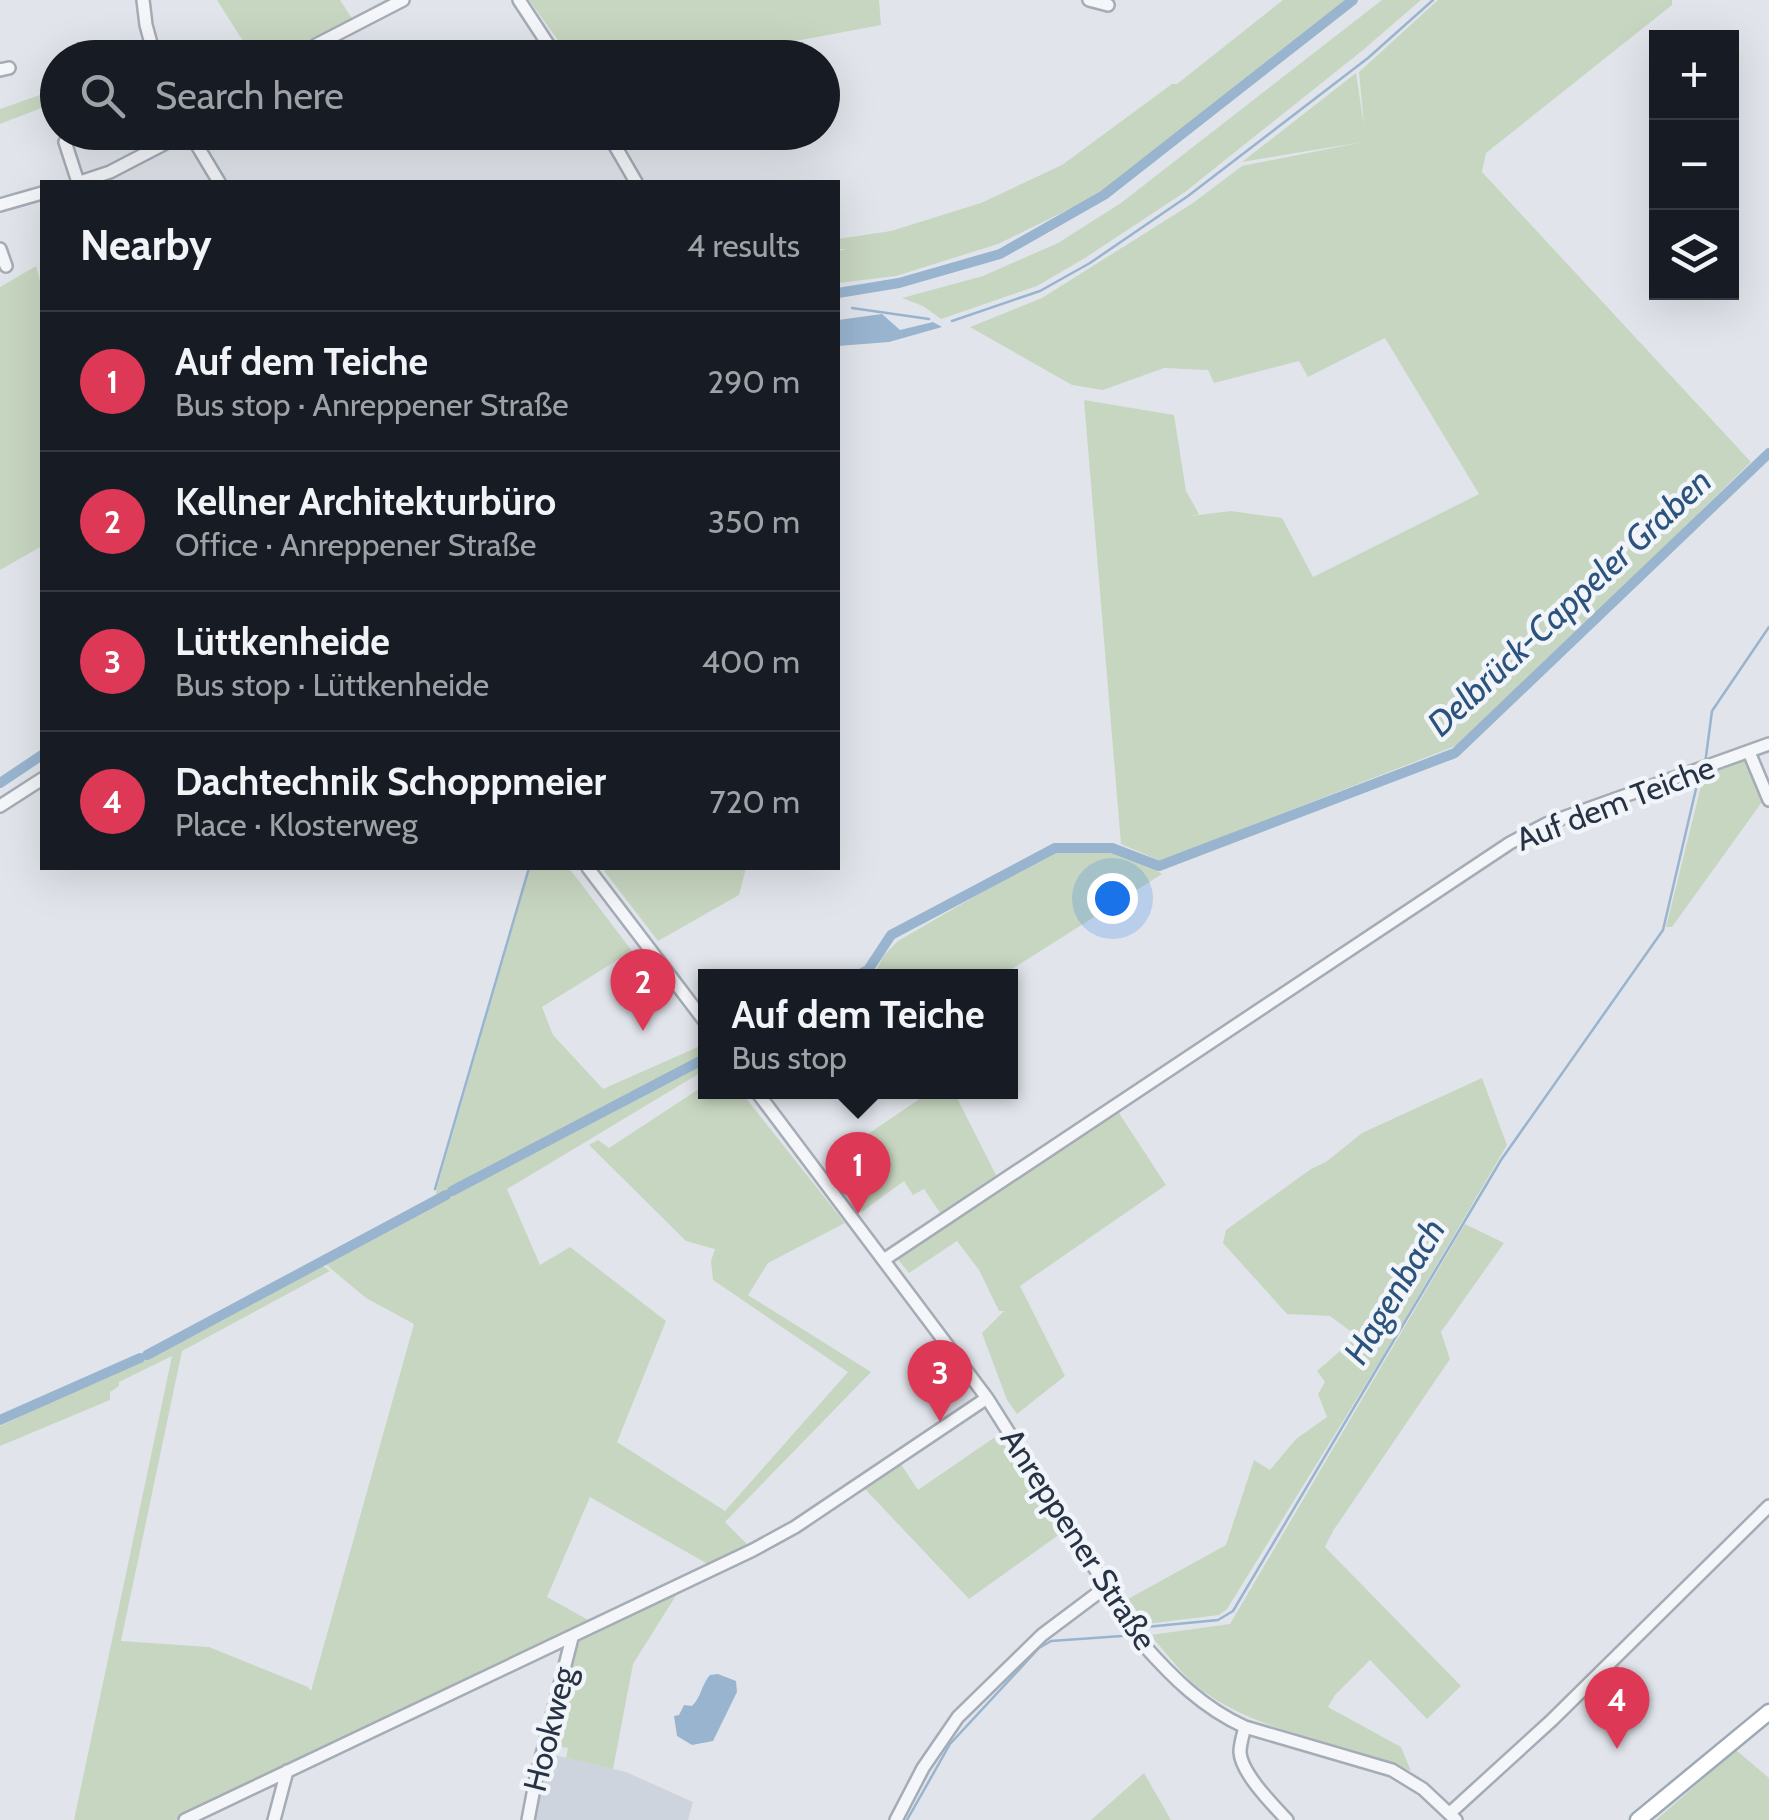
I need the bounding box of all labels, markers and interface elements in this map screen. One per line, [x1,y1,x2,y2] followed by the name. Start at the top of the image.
[1649,30,1739,300] map controls
[1649,30,1739,120] button: +
[40,40,840,150] search box
[75,68,130,123] icon: search
[155,72,344,119] text: Search here
[1649,120,1739,210] button: −
[1649,210,1739,300] button: layers
[80,219,212,271] text: Nearby
[687,226,800,265] text: 4 results
[175,338,428,385] text: Auf dem Teiche
[107,362,118,401] text: 1
[707,362,800,401] text: 290 m
[175,385,569,424] text: Bus stop · Anreppener Straße
[1418,459,1720,745] water label: Delbrück-Cappeler Graben
[175,478,556,525] text: Kellner Architekturbüro
[104,502,121,541] text: 2
[708,502,800,541] text: 350 m
[175,525,536,564] text: Office · Anreppener Straße
[175,618,390,665] text: Lüttkenheide
[104,642,121,681] text: 3
[702,642,800,681] text: 400 m
[175,665,489,704] text: Bus stop · Lüttkenheide
[1510,747,1720,859] street label: Auf dem Teiche
[175,758,606,805] text: Dachtechnik Schoppmeier
[103,782,122,821] text: 4
[710,782,800,821] text: 720 m
[175,805,418,844] text: Place · Klosterweg
[1087,873,1138,924] your location
[610,948,676,1031] pin: 2
[698,969,1018,1099] popup
[731,991,985,1038] text: Auf dem Teiche
[731,1038,847,1077] text: Bus stop
[826,1132,890,1214] pin: 1
[1334,1210,1454,1372] water label: Hagenbach
[908,1340,972,1422] pin: 3
[993,1421,1165,1657] street label: Anreppener Straße
[515,1662,584,1795] street label: Hookweg
[1584,1666,1650,1749] pin: 4

